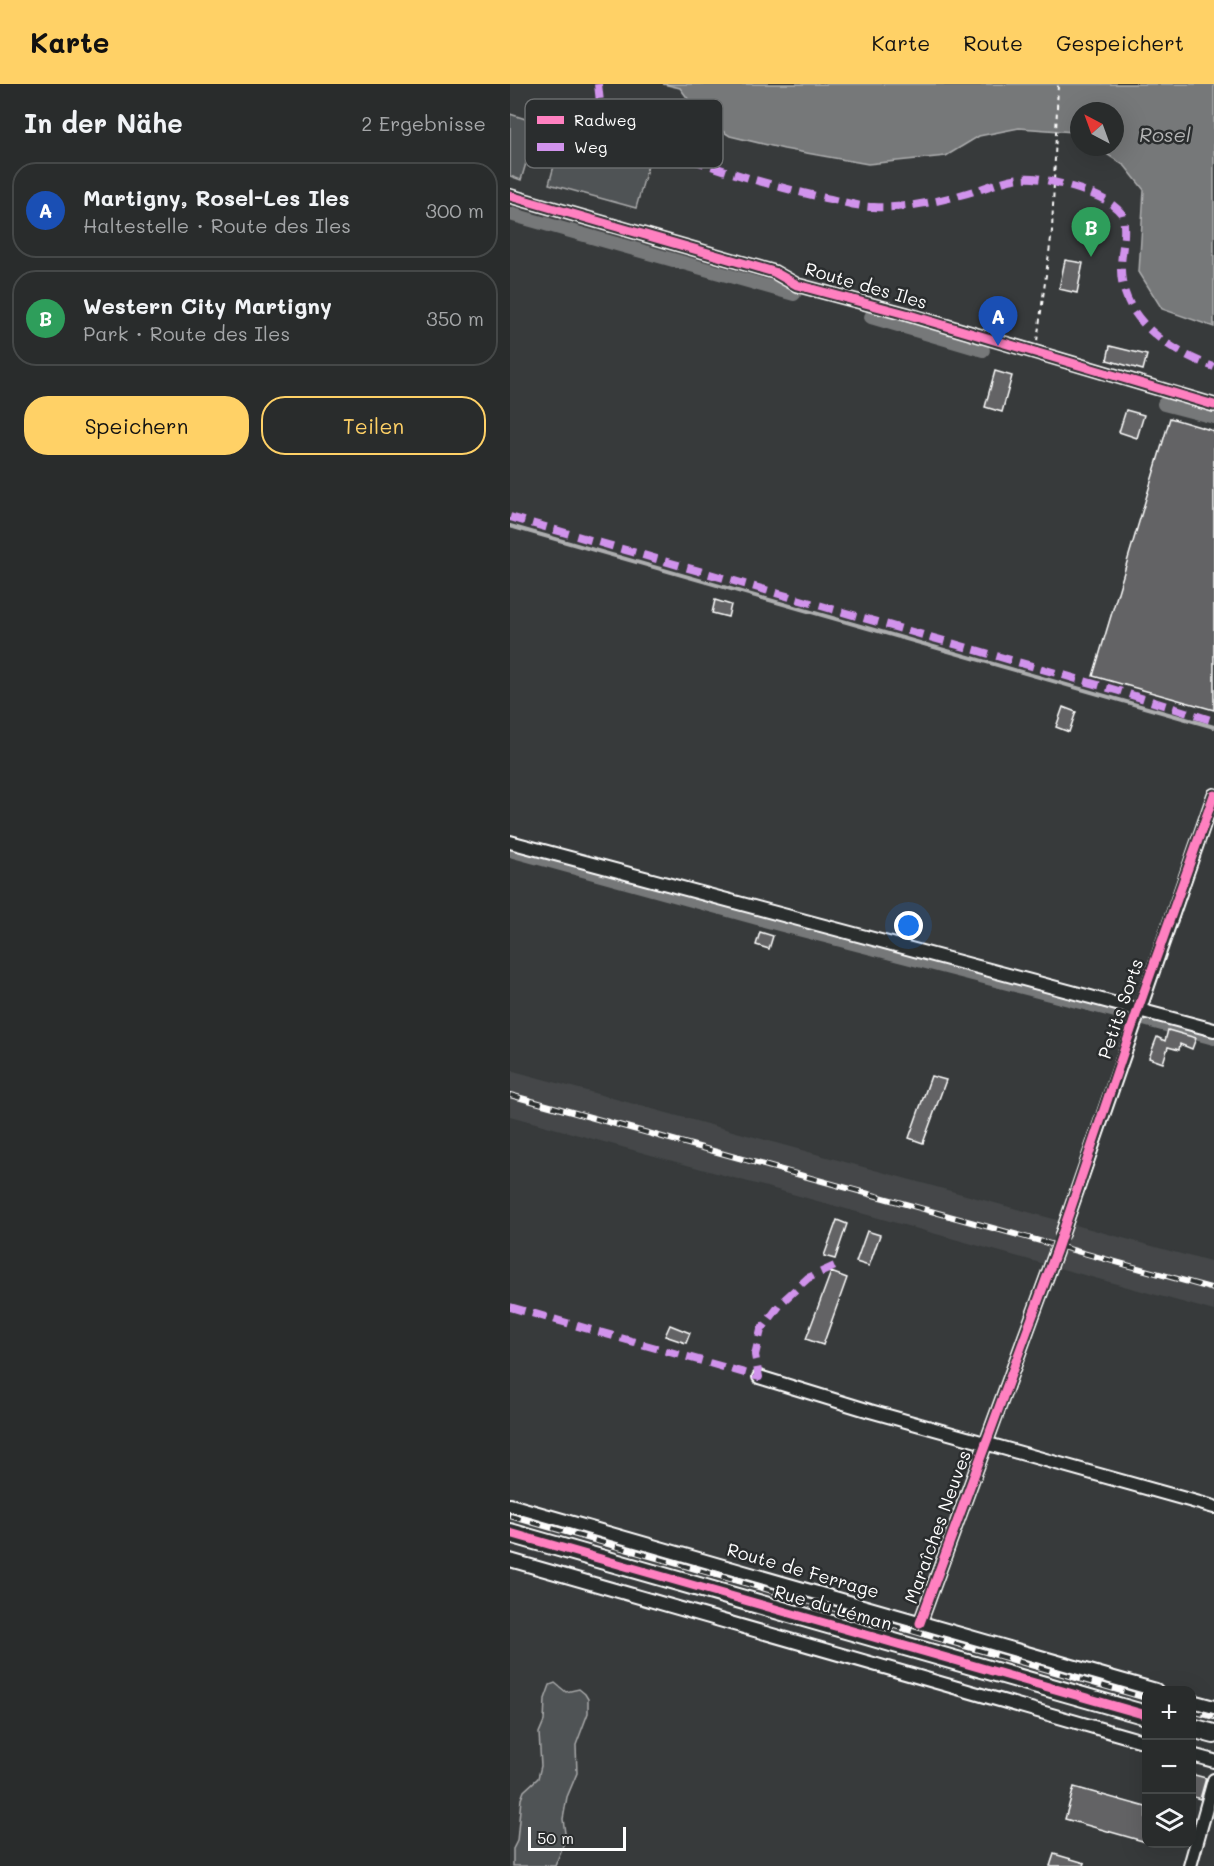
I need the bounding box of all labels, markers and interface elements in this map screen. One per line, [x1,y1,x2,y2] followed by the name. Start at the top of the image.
[30,24,109,60] text: Karte
[872,29,930,56] text: Karte
[963,29,1023,56] text: Route
[1056,29,1184,56] text: Gespeichert
[525,99,723,168] legend
[1070,102,1124,156] north arrow
[24,106,183,140] text: In der Nähe
[574,109,636,130] text: Radweg
[361,110,486,136] text: 2 Ergebnisse
[1139,121,1191,147] water label: Rosel
[574,136,607,157] text: Weg
[83,183,350,212] text: Martigny, Rosel-Les Iles
[39,197,52,223] text: A
[425,197,484,223] text: 300 m
[1072,208,1110,257] pin: B
[83,212,351,238] text: Haltestelle · Route des Iles
[802,256,930,314] street label: Route des Iles
[83,291,332,320] text: Western City Martigny
[978,296,1018,346] pin: A
[39,305,52,331] text: B
[426,305,484,331] text: 350 m
[83,320,290,346] text: Park · Route des Iles
[24,396,249,455] button: Speichern
[261,396,486,455] button: Teilen
[894,911,923,940] your location
[1092,955,1148,1062] street label: Petits Sorts
[898,1447,976,1607] street label: Maraîches Neuves
[724,1537,882,1603] street label: Route de Ferrage
[772,1579,895,1635] street label: Rue du Léman
[1142,1686,1196,1848] map controls
[1142,1686,1196,1740] button: +
[1142,1740,1196,1794] button: −
[1142,1794,1196,1848] button: layers
[528,1824,626,1852] scale bar
[537,1827,574,1848] text: 50 m

